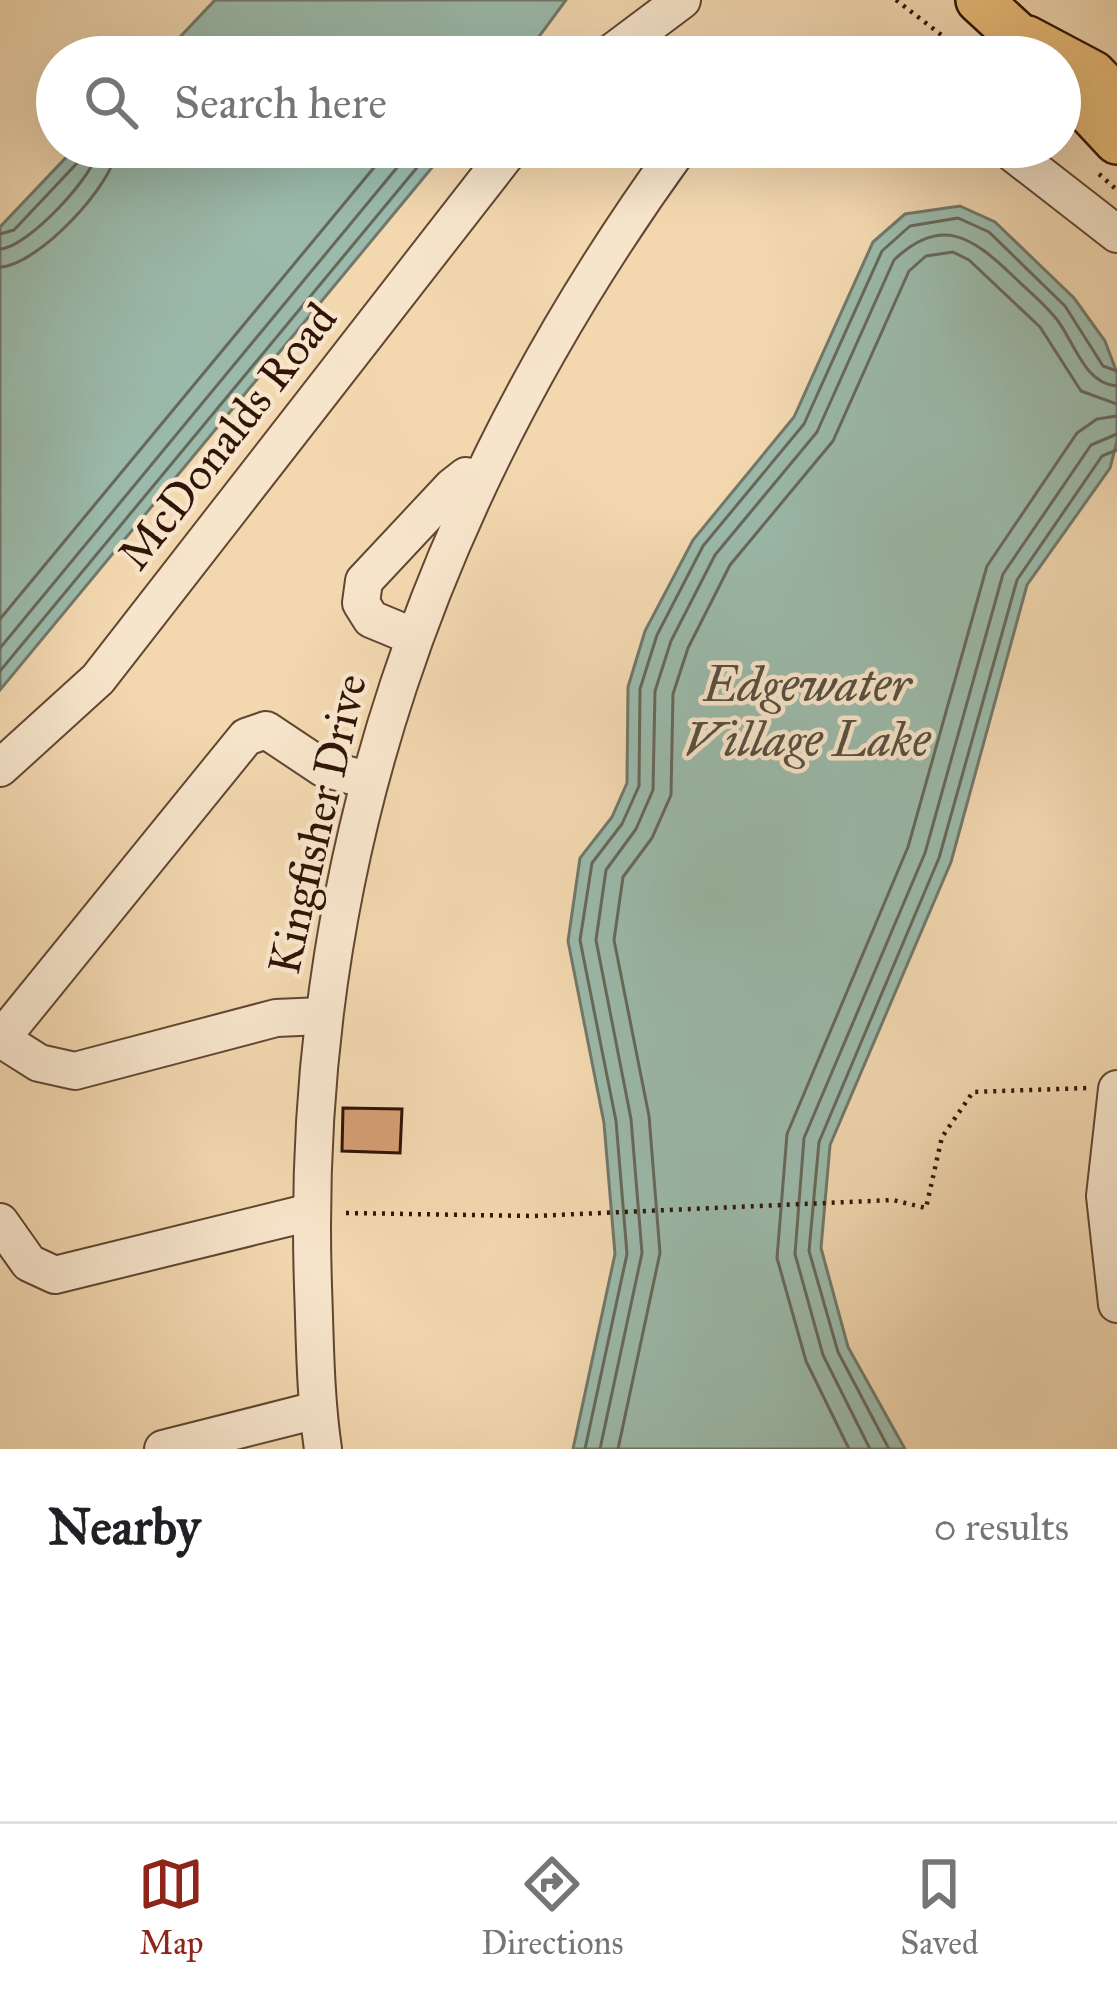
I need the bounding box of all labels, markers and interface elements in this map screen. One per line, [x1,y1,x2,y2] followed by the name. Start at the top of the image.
[36,36,1081,168] search box
[78,69,144,135] icon: search
[174,75,387,130] text: Search here
[106,291,348,580] street label: McDonalds Road
[684,655,931,769] water label: Edgewater Village Lake
[256,669,378,979] street label: Kingfisher Drive
[48,1496,200,1558] text: Nearby
[934,1503,1069,1551] text: 0 results
[138,1851,204,1963] tab: Map
[481,1851,623,1963] tab: Directions
[900,1851,979,1963] tab: Saved

